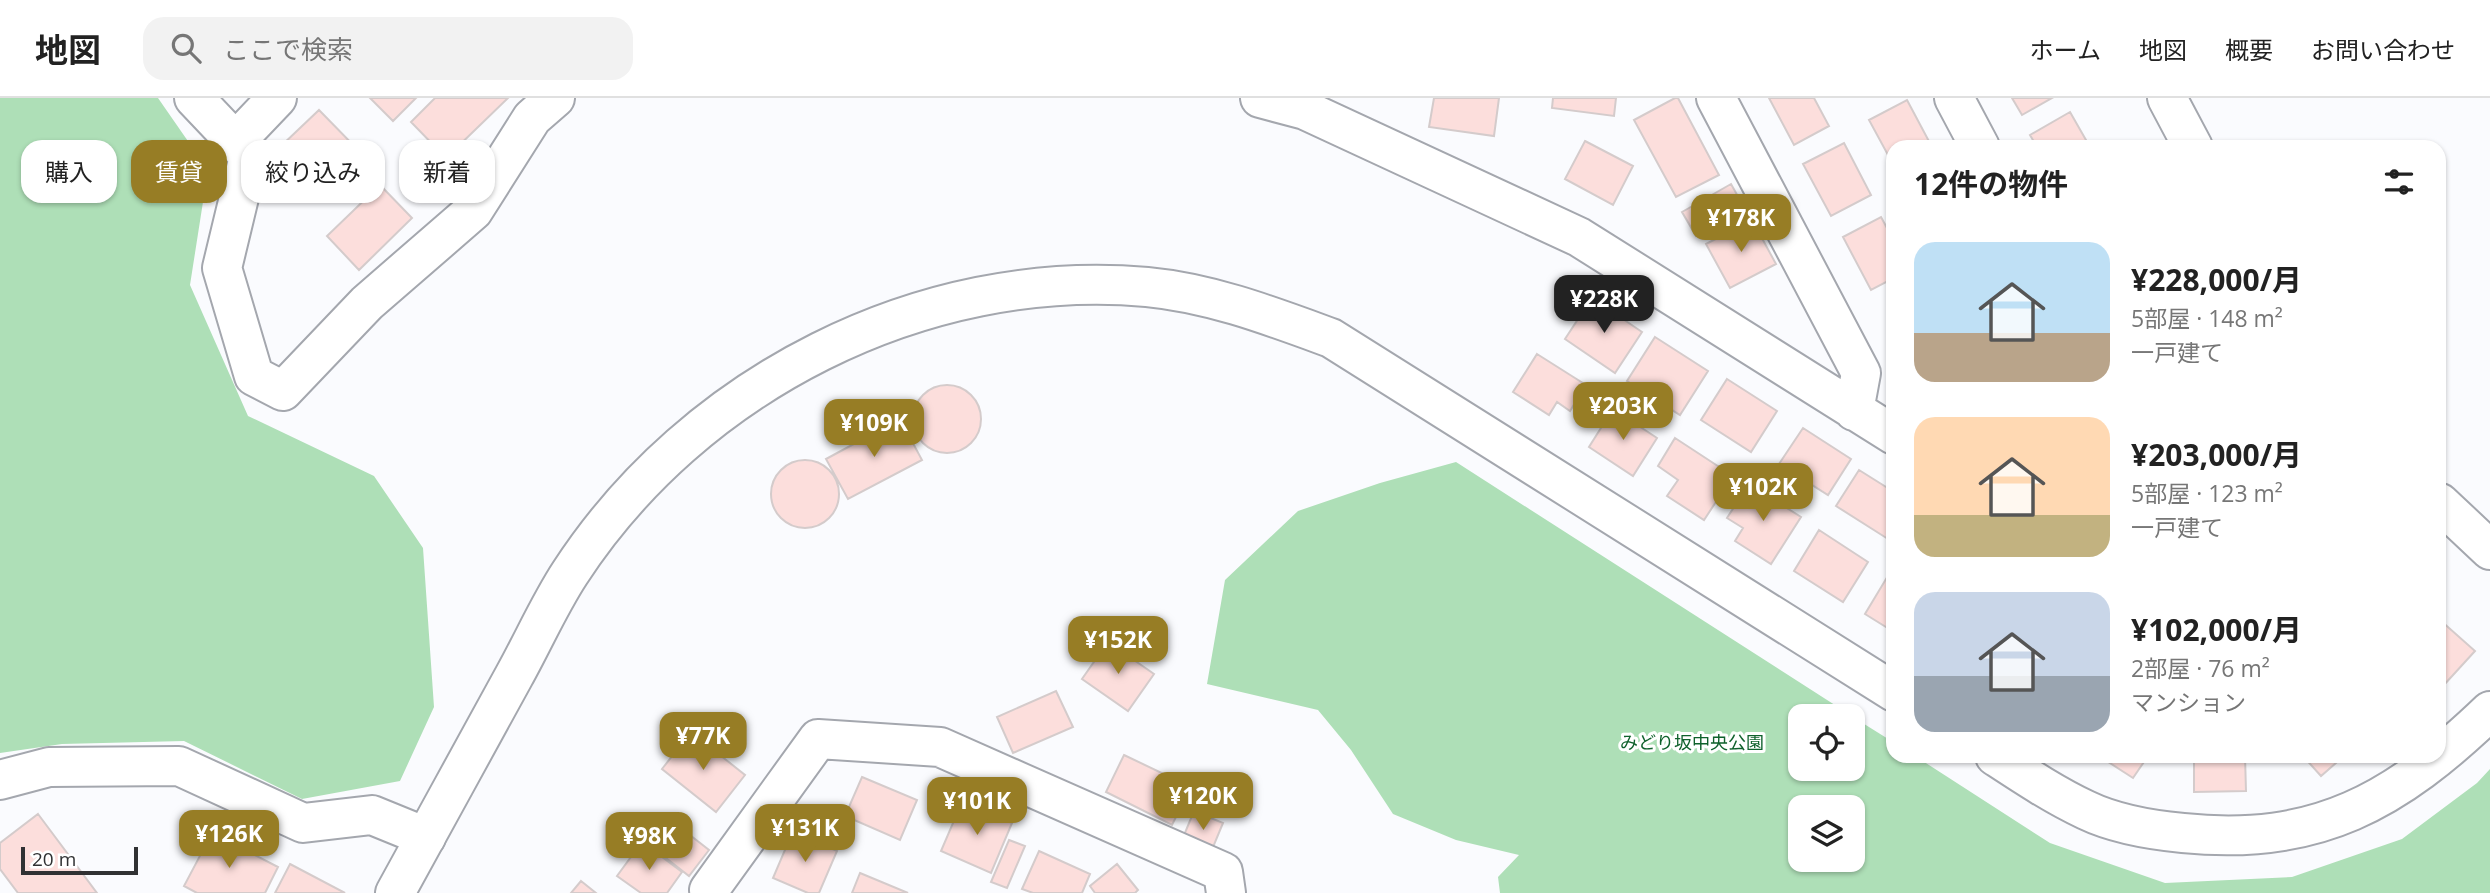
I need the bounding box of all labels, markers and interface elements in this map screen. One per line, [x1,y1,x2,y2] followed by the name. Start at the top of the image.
[143,17,633,80] search box
[35,27,101,72] text: 地図
[167,29,205,67] icon: search
[223,31,353,67] text: ここで検索
[2030,33,2101,66] text: ホーム
[2139,33,2187,66] text: 地図
[2225,33,2273,66] text: 概要
[2311,33,2455,66] text: お問い合わせ
[21,140,117,203] chip: 購入
[131,140,227,203] chip: 賃貸
[241,140,385,203] chip: 絞り込み
[399,140,495,203] chip: 新着
[1914,163,2068,204] text: 12件の物件
[2380,163,2418,201] icon: filters
[1692,194,1790,254] pin: ¥178K
[1707,201,1775,233] text: ¥178K
[2131,259,2302,300] text: ¥228,000/月
[1970,270,2054,354] icon: home
[1555,275,1653,335] pin: ¥228K
[1570,282,1638,314] text: ¥228K
[2131,302,2283,334] text: 5部屋 · 148 m²
[2131,336,2223,368] text: 一戸建て
[1574,382,1672,442] pin: ¥203K
[1589,389,1657,421] text: ¥203K
[825,400,923,459] pin: ¥109K
[840,406,908,438] text: ¥109K
[2131,434,2302,475] text: ¥203,000/月
[1970,445,2054,529] icon: home
[1714,464,1812,523] pin: ¥102K
[1729,470,1797,502] text: ¥102K
[2131,477,2283,509] text: 5部屋 · 123 m²
[2131,511,2223,543] text: 一戸建て
[2131,609,2302,650] text: ¥102,000/月
[1069,616,1167,676] pin: ¥152K
[1970,620,2054,704] icon: home
[1084,623,1152,655] text: ¥152K
[2131,652,2270,684] text: 2部屋 · 76 m²
[2131,686,2246,718] text: マンション
[1788,704,1865,872] map controls
[1788,704,1865,781] button: locate
[662,712,744,772] pin: ¥77K
[676,719,730,751] text: ¥77K
[1620,730,1764,754] park label: みどり坂中央公園
[1154,772,1252,832] pin: ¥120K
[928,778,1026,837] pin: ¥101K
[1169,779,1237,811] text: ¥120K
[943,784,1011,816] text: ¥101K
[1788,795,1865,872] button: layers
[756,804,854,864] pin: ¥131K
[180,810,278,870] pin: ¥126K
[771,811,839,843] text: ¥131K
[608,812,690,872] pin: ¥98K
[195,817,263,849] text: ¥126K
[622,819,676,851] text: ¥98K
[21,844,138,876] scale bar
[32,846,76,872] text: 20 m

